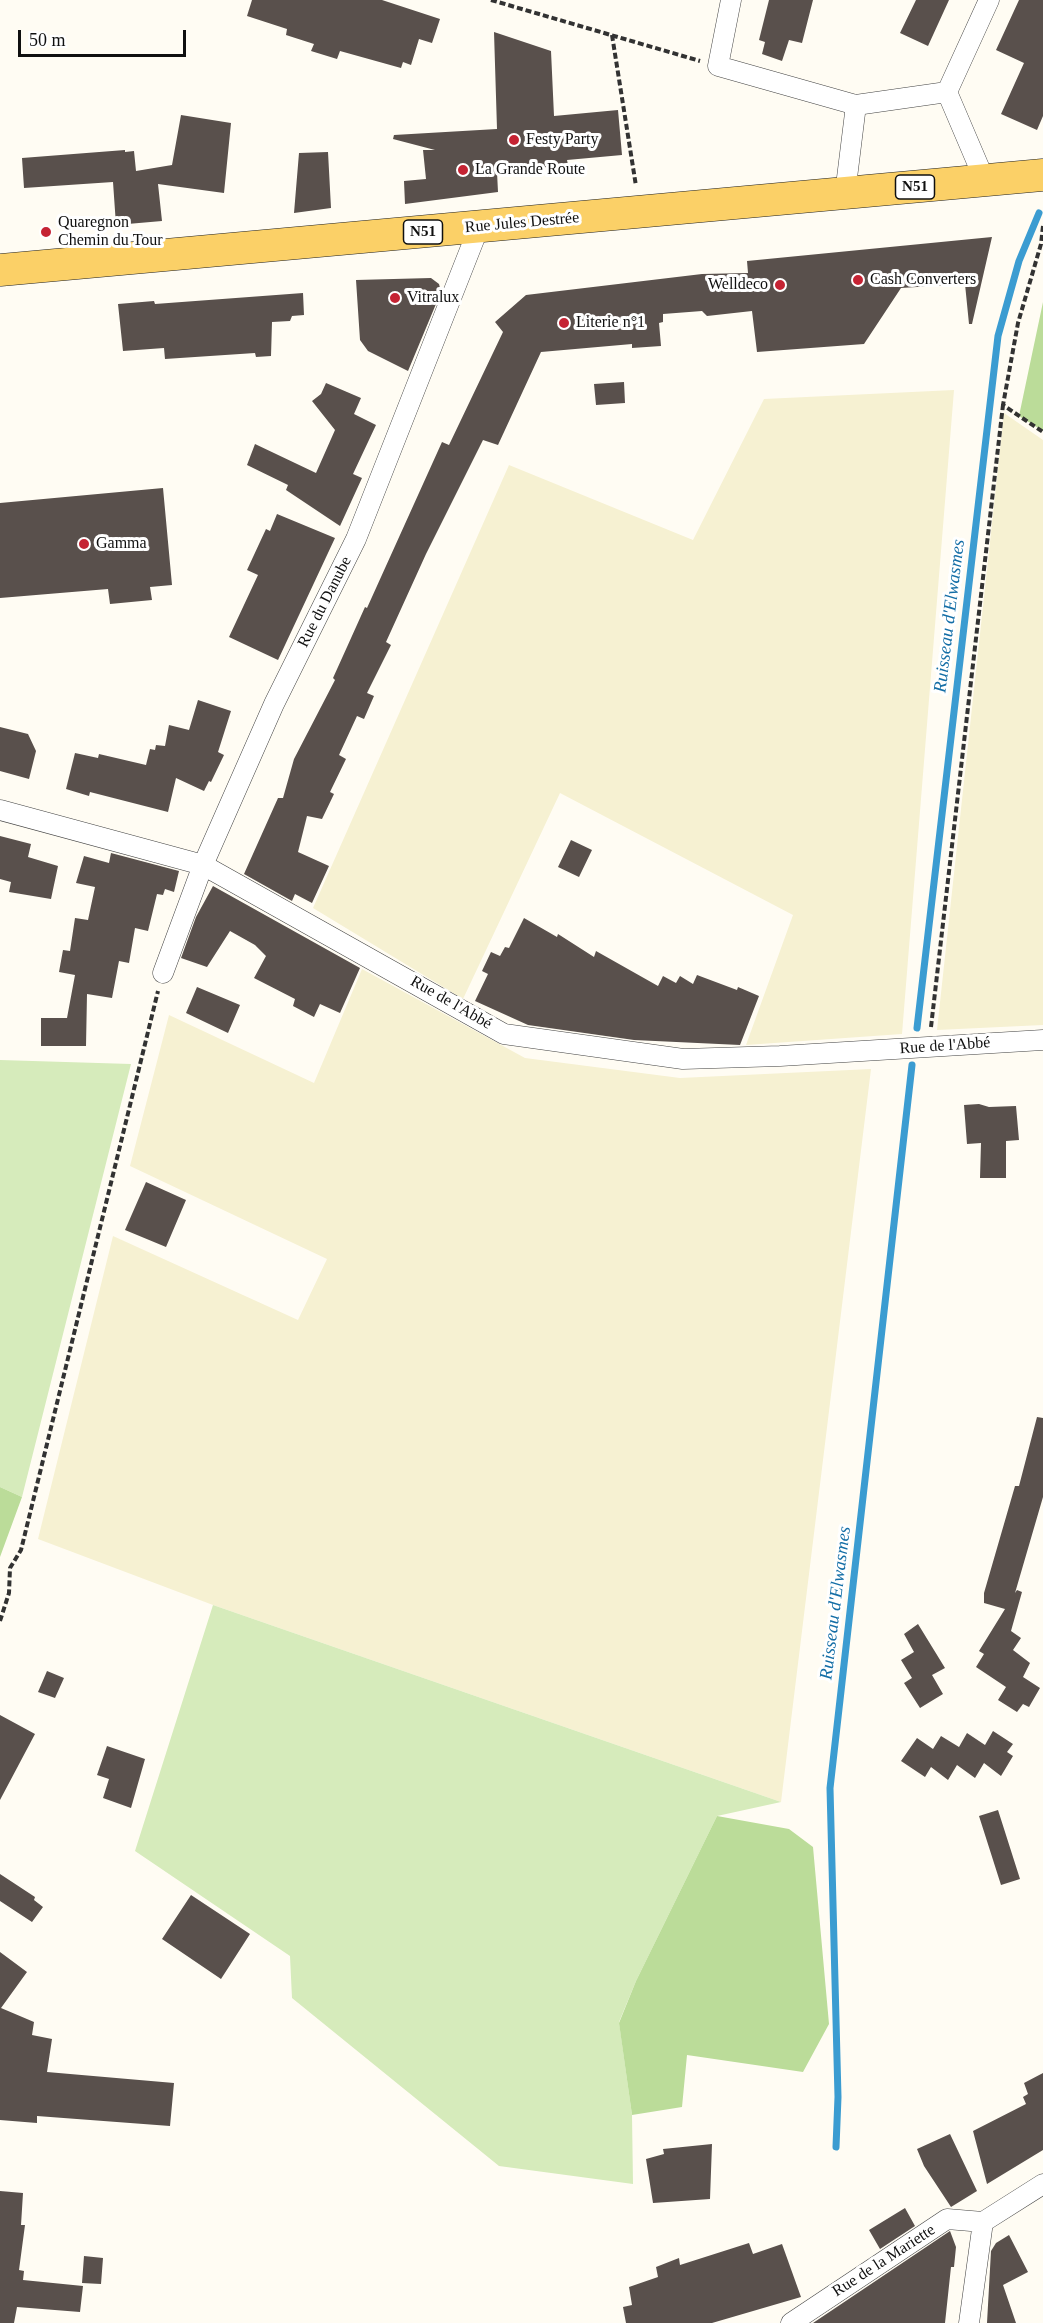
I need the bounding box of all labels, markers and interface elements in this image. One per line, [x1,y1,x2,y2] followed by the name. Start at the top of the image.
[21,18,189,56] scale bar
[29,30,66,50] text: 50 m
[526,130,598,150] place label: Festy Party
[507,133,521,147] marker: Festy Party
[475,160,585,180] place label: La Grande Route
[456,163,470,177] marker: La Grande Route
[896,175,934,199] road number: N51
[464,208,580,238] street label: Rue Jules Destrée
[58,213,163,251] place label: Quaregnon Chemin du Tour
[404,220,442,244] road number: N51
[39,225,53,239] marker: Quaregnon Chemin du Tour
[870,270,976,290] place label: Cash Converters
[851,273,865,287] marker: Cash Converters
[708,275,768,295] place label: Welldeco
[773,278,787,292] marker: Welldeco
[407,288,459,308] place label: Vitralux
[388,291,402,305] marker: Vitralux
[576,313,645,333] place label: Literie n°1
[557,316,571,330] marker: Literie n°1
[96,534,147,554] place label: Gamma
[77,537,91,551] marker: Gamma
[930,538,970,694] water label: Ruisseau d'Elwasmes
[294,553,356,651] street label: Rue du Danube
[407,972,495,1034] street label: Rue de l'Abbé
[899,1033,991,1059] street label: Rue de l'Abbé
[816,1525,856,1681] water label: Ruisseau d'Elwasmes
[829,2221,939,2301] street label: Rue de la Mariette

